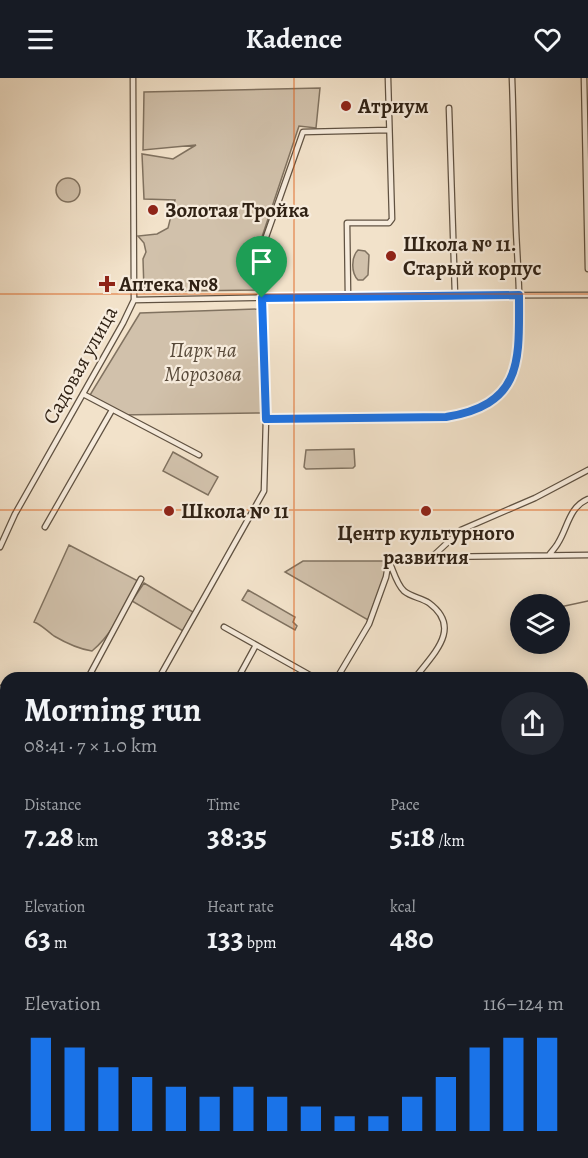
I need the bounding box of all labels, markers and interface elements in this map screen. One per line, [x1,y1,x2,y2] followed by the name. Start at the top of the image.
[246,21,342,57] text: Kadence
[24,23,57,56] icon: menu
[531,23,564,56] icon: heart
[357,92,429,120] place label: Атриум
[339,99,353,113] marker: Атриум
[165,196,309,224] place label: Золотая Тройка
[146,203,160,217] marker: Золотая Тройка
[403,230,541,282] place label: Школа № 11. Старый корпус
[236,236,287,298] pin
[245,245,278,278] icon: arrive
[384,249,398,263] marker: Школа № 11. Старый корпус
[118,270,218,298] place label: Аптека №8
[100,277,114,291] marker: Аптека №8
[36,301,124,429] street label: Садовая улица
[164,336,242,388] park label: Парк на Морозова
[181,497,289,525] place label: Школа № 11
[162,504,176,518] marker: Школа № 11
[419,504,433,518] marker: Центр культурного развития
[337,519,515,571] place label: Центр культурного развития
[510,594,570,654] map controls
[510,594,570,654] button: layers
[24,687,201,732] text: Morning run
[501,692,564,755] button: share
[24,732,157,759] text: 08:41 · 7 × 1.0 km
[24,794,81,816] text: Distance
[207,794,240,816] text: Time
[390,794,420,816] text: Pace
[24,816,74,856] text: 7.28
[207,816,267,856] text: 38:35
[390,816,435,856] text: 5:18
[74,830,98,852] text: km
[435,830,465,852] text: /km
[24,896,85,918] text: Elevation
[207,896,274,918] text: Heart rate
[390,896,416,918] text: kcal
[24,918,51,958] text: 63
[207,918,244,958] text: 133
[390,918,434,958] text: 480
[51,932,67,954] text: m
[244,932,277,954] text: bpm
[24,990,101,1017] text: Elevation
[483,990,564,1017] text: 116–124 m

